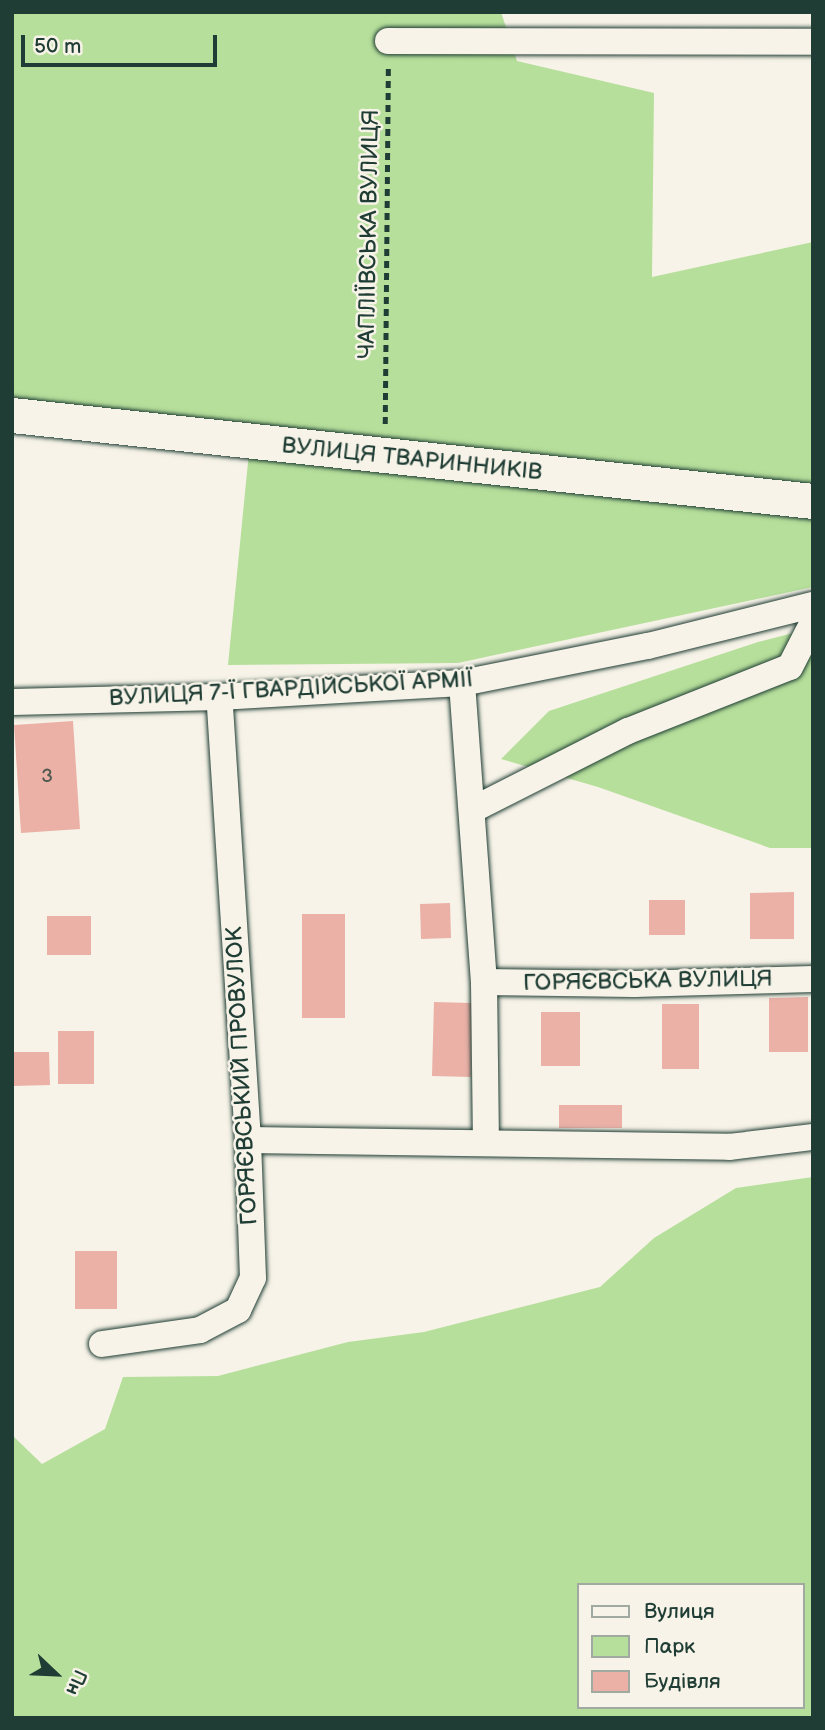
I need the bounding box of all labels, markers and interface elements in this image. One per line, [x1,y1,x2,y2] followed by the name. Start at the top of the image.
[24,21,220,65] scale bar
[34,34,81,59] text: 50 m
[353,109,385,359] street label: ЧАПЛІЇВСЬКА ВУЛИЦЯ
[280,432,544,486] street label: ВУЛИЦЯ ТВАРИННИКІВ
[108,666,474,712] street label: ВУЛИЦЯ 7-Ї ГВАРДІЙСЬКОЇ АРМІЇ
[41,766,53,788] house number: 3
[220,926,264,1226] street label: ГОРЯЄВСЬКИЙ ПРОВУЛОК
[523,965,773,997] street label: ГОРЯЄВСЬКА ВУЛИЦЯ
[576,1583,804,1709] legend
[644,1599,715,1624] text: Вулиця
[644,1634,695,1659] text: Парк
[21,1639,91,1709] north arrow
[60,1666,91,1699] text: Пн
[644,1669,721,1694] text: Будівля

